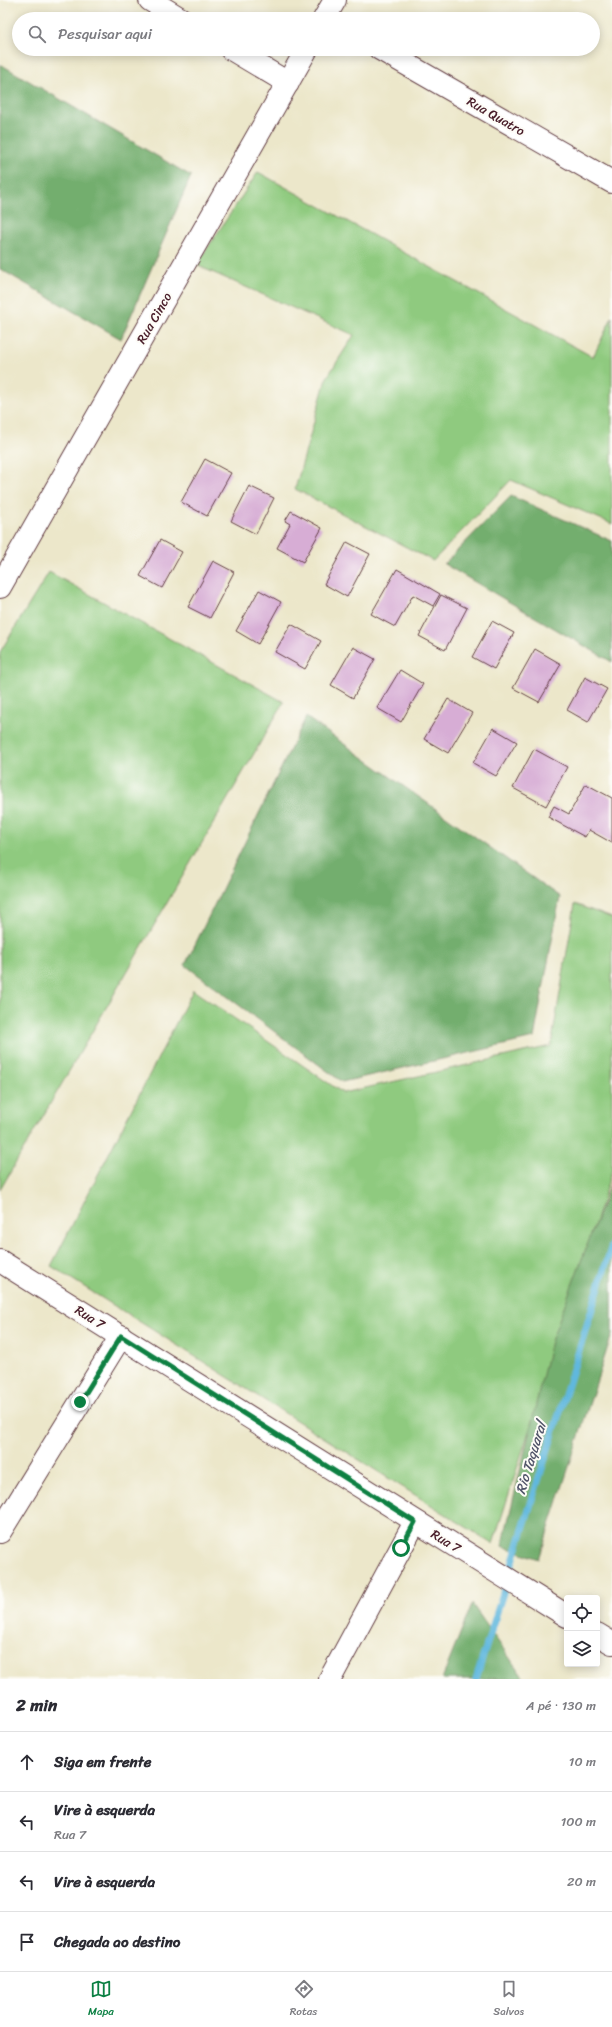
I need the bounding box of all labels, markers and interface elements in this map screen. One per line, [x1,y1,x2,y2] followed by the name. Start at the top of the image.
[12,12,600,56] search box
[58,21,152,47] text: Pesquisar aqui
[26,23,48,45] icon: search
[462,90,530,142] street label: Rua Quatro
[130,287,178,348] street label: Rua Cinco
[70,1299,111,1336] street label: Rua 7
[71,1393,89,1411] route end
[508,1416,555,1497] water label: Rio Taquaral
[426,1523,467,1560] street label: Rua 7
[392,1539,410,1557] route start
[564,1595,600,1667] map controls
[564,1595,600,1631] button: locate
[564,1631,600,1667] button: layers
[16,1690,57,1720] text: 2 min
[526,1694,596,1717] text: A pé · 130 m
[54,1749,151,1775] text: Siga em frente
[569,1750,596,1773] text: 10 m
[16,1751,38,1773] icon: ahead
[54,1797,155,1823] text: Vire à esquerda
[561,1810,596,1833] text: 100 m
[16,1811,38,1833] icon: left
[54,1823,86,1846] text: Rua 7
[54,1869,155,1895] text: Vire à esquerda
[567,1870,596,1893] text: 20 m
[16,1871,38,1893] icon: left
[54,1929,180,1955] text: Chegada ao destino
[16,1931,38,1953] icon: arrive
[88,1978,114,2021] tab: Mapa
[290,1978,317,2021] tab: Rotas
[493,1978,524,2021] tab: Salvos

